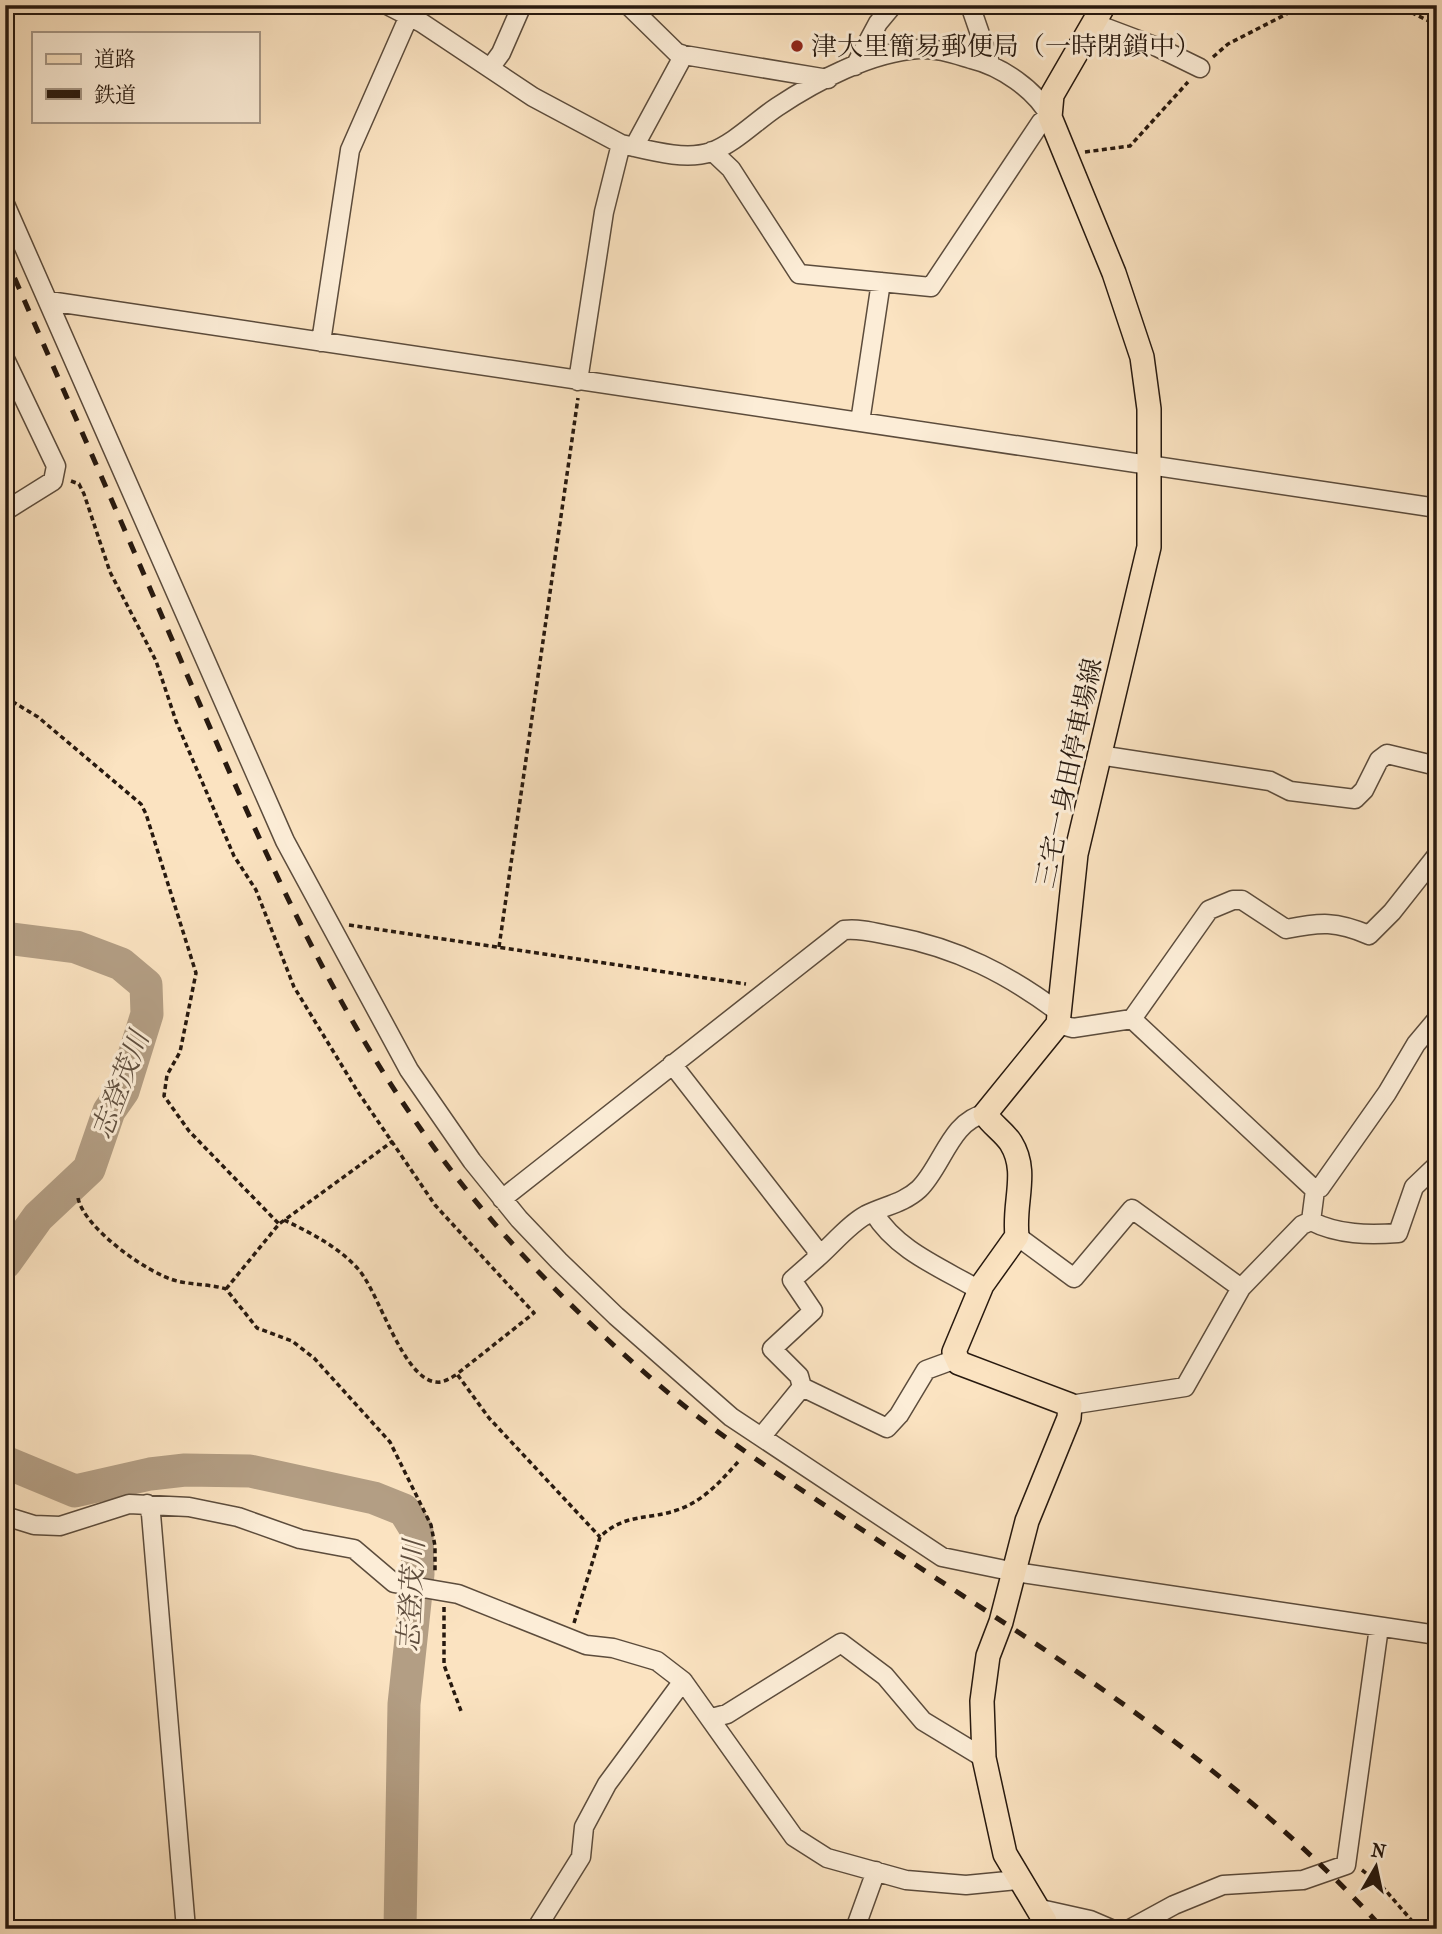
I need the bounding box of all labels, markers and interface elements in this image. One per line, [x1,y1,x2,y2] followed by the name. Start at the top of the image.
[811,31,1201,62] place label: 津大里簡易郵便局（一時閉鎖中）
[32,32,259,122] legend
[789,38,805,54] marker: 津大里簡易郵便局（一時閉鎖中）
[94,47,136,71] text: 道路
[94,83,136,107] text: 鉄道
[1030,655,1108,891] street label: 三宅一身田停車場線
[85,1024,157,1143] water label: 志登茂川
[392,1536,431,1653] water label: 志登茂川
[1340,1832,1410,1902] north arrow
[1370,1839,1388,1863] text: N

